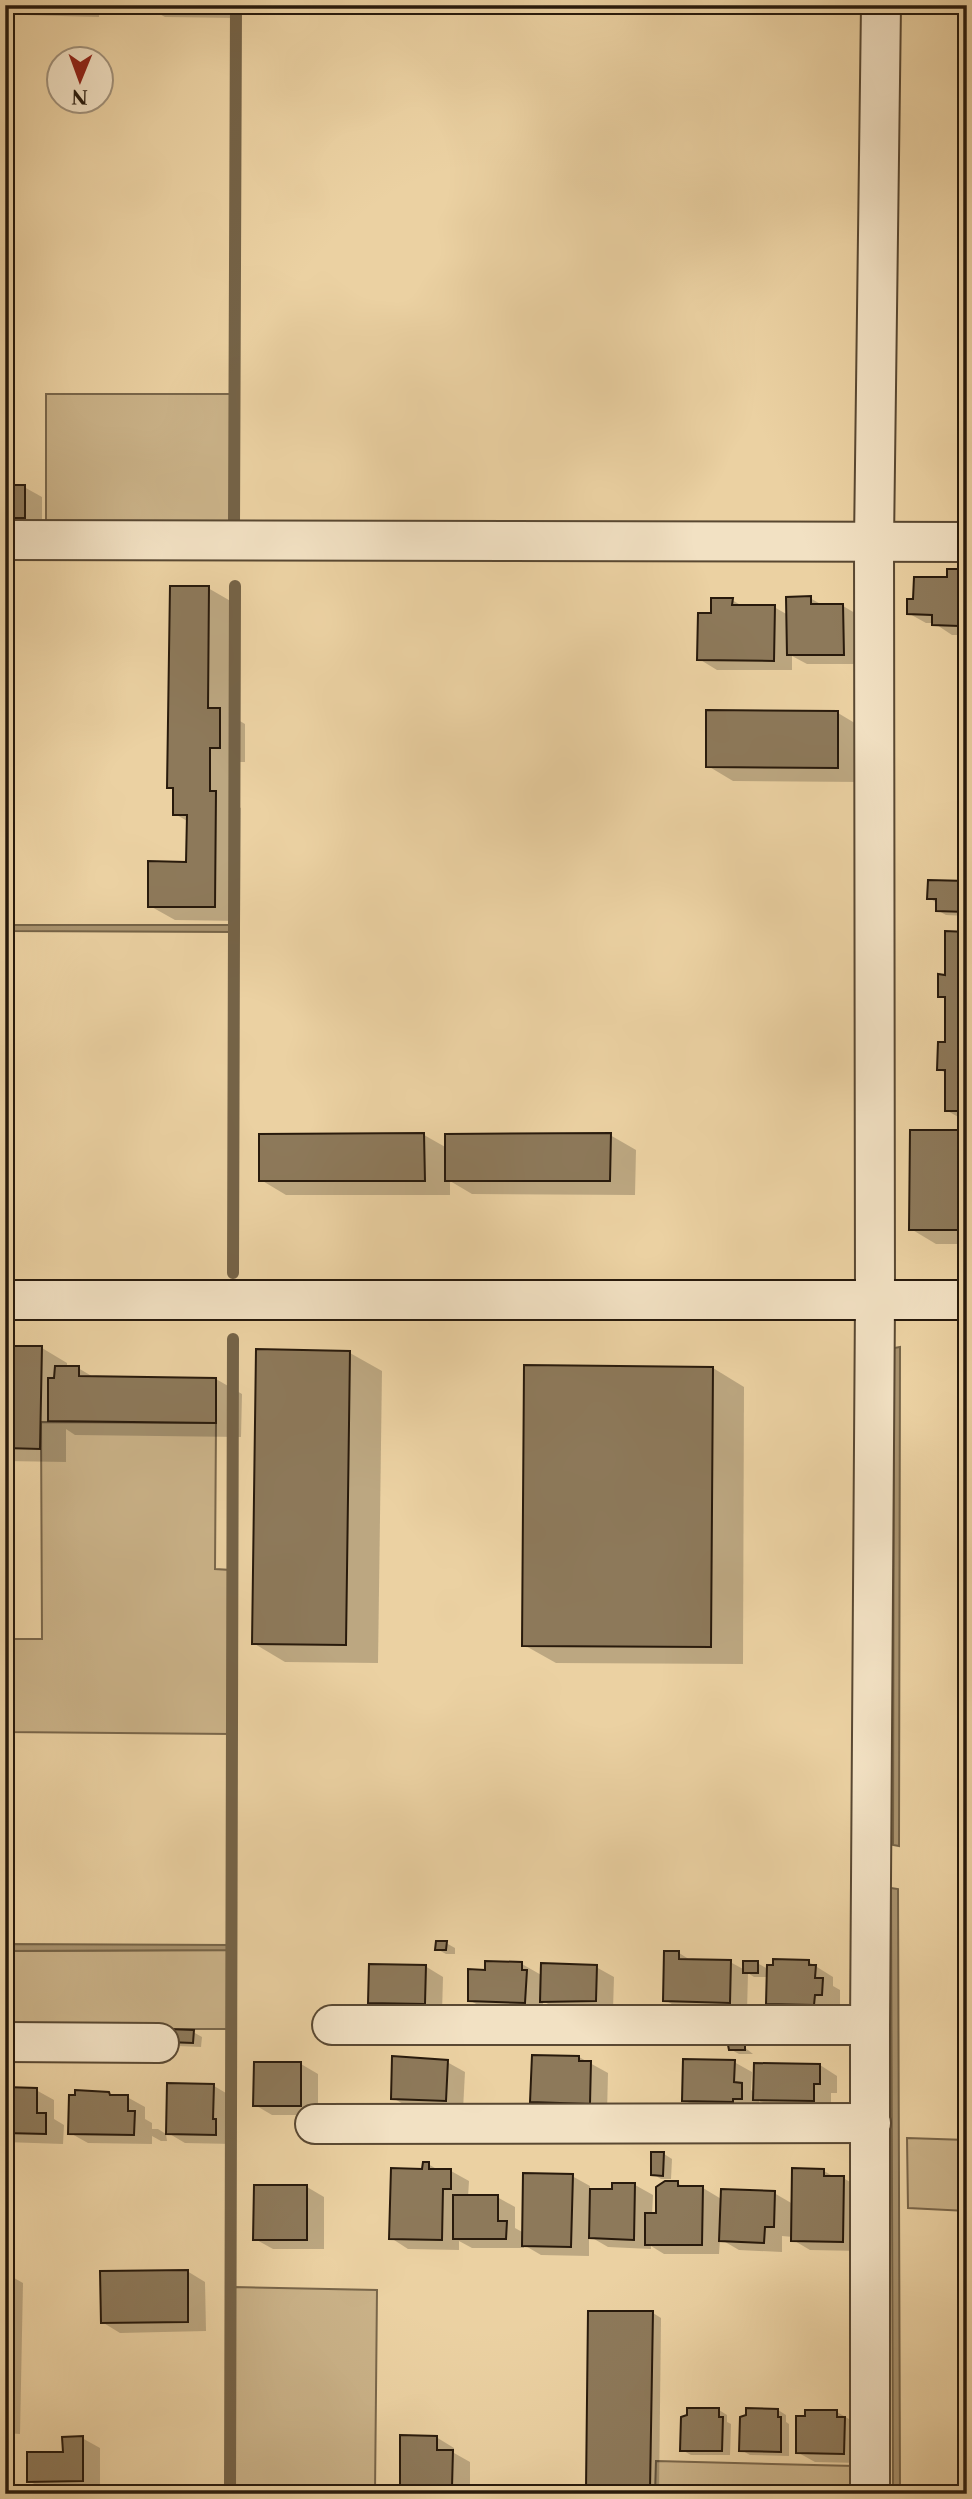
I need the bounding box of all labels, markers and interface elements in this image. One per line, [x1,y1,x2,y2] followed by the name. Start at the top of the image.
[46,46,116,116] north arrow
[71,85,88,108] text: N

